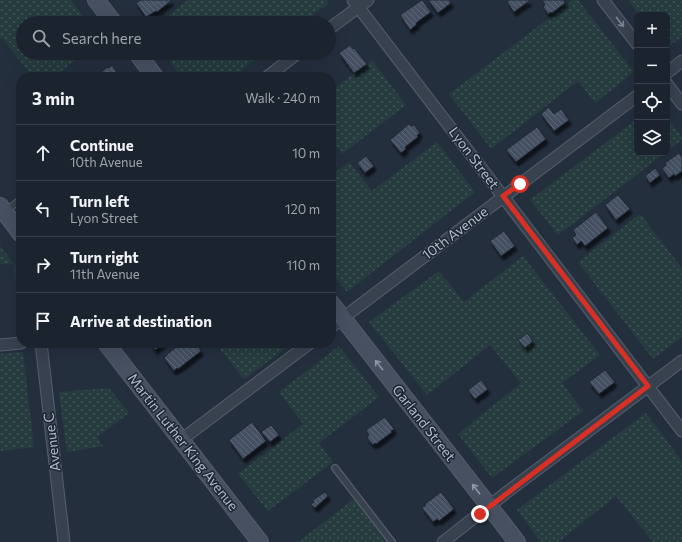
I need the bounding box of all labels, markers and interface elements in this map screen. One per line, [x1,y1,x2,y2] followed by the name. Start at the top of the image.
[634,12,670,156] map controls
[634,12,670,48] button: +
[16,16,336,60] search box
[616,16,624,27] one-way arrow
[30,27,52,49] icon: search
[62,29,141,47] text: Search here
[634,48,670,84] button: −
[634,84,670,120] button: locate
[32,88,75,109] text: 3 min
[245,90,320,106] text: Walk · 240 m
[634,120,670,156] button: layers
[446,123,503,192] street label: Lyon Street
[70,136,134,154] text: Continue
[32,142,54,164] icon: ahead
[292,145,320,161] text: 10 m
[70,154,143,170] text: 10th Avenue
[511,175,529,193] route start
[70,192,129,210] text: Turn left
[32,198,54,220] icon: left
[285,201,320,217] text: 120 m
[418,202,491,263] street label: 10th Avenue
[70,210,138,226] text: Lyon Street
[70,248,139,266] text: Turn right
[32,254,54,276] icon: right
[287,257,320,273] text: 110 m
[70,266,140,282] text: 11th Avenue
[32,310,54,332] icon: arrive
[70,312,212,330] text: Arrive at destination
[374,359,383,370] one-way arrow
[125,370,242,514] street label: Martin Luther King Avenue
[389,381,460,465] street label: Garland Street
[39,412,64,472] street label: Avenue C
[472,484,480,495] one-way arrow
[471,505,489,523] route end

